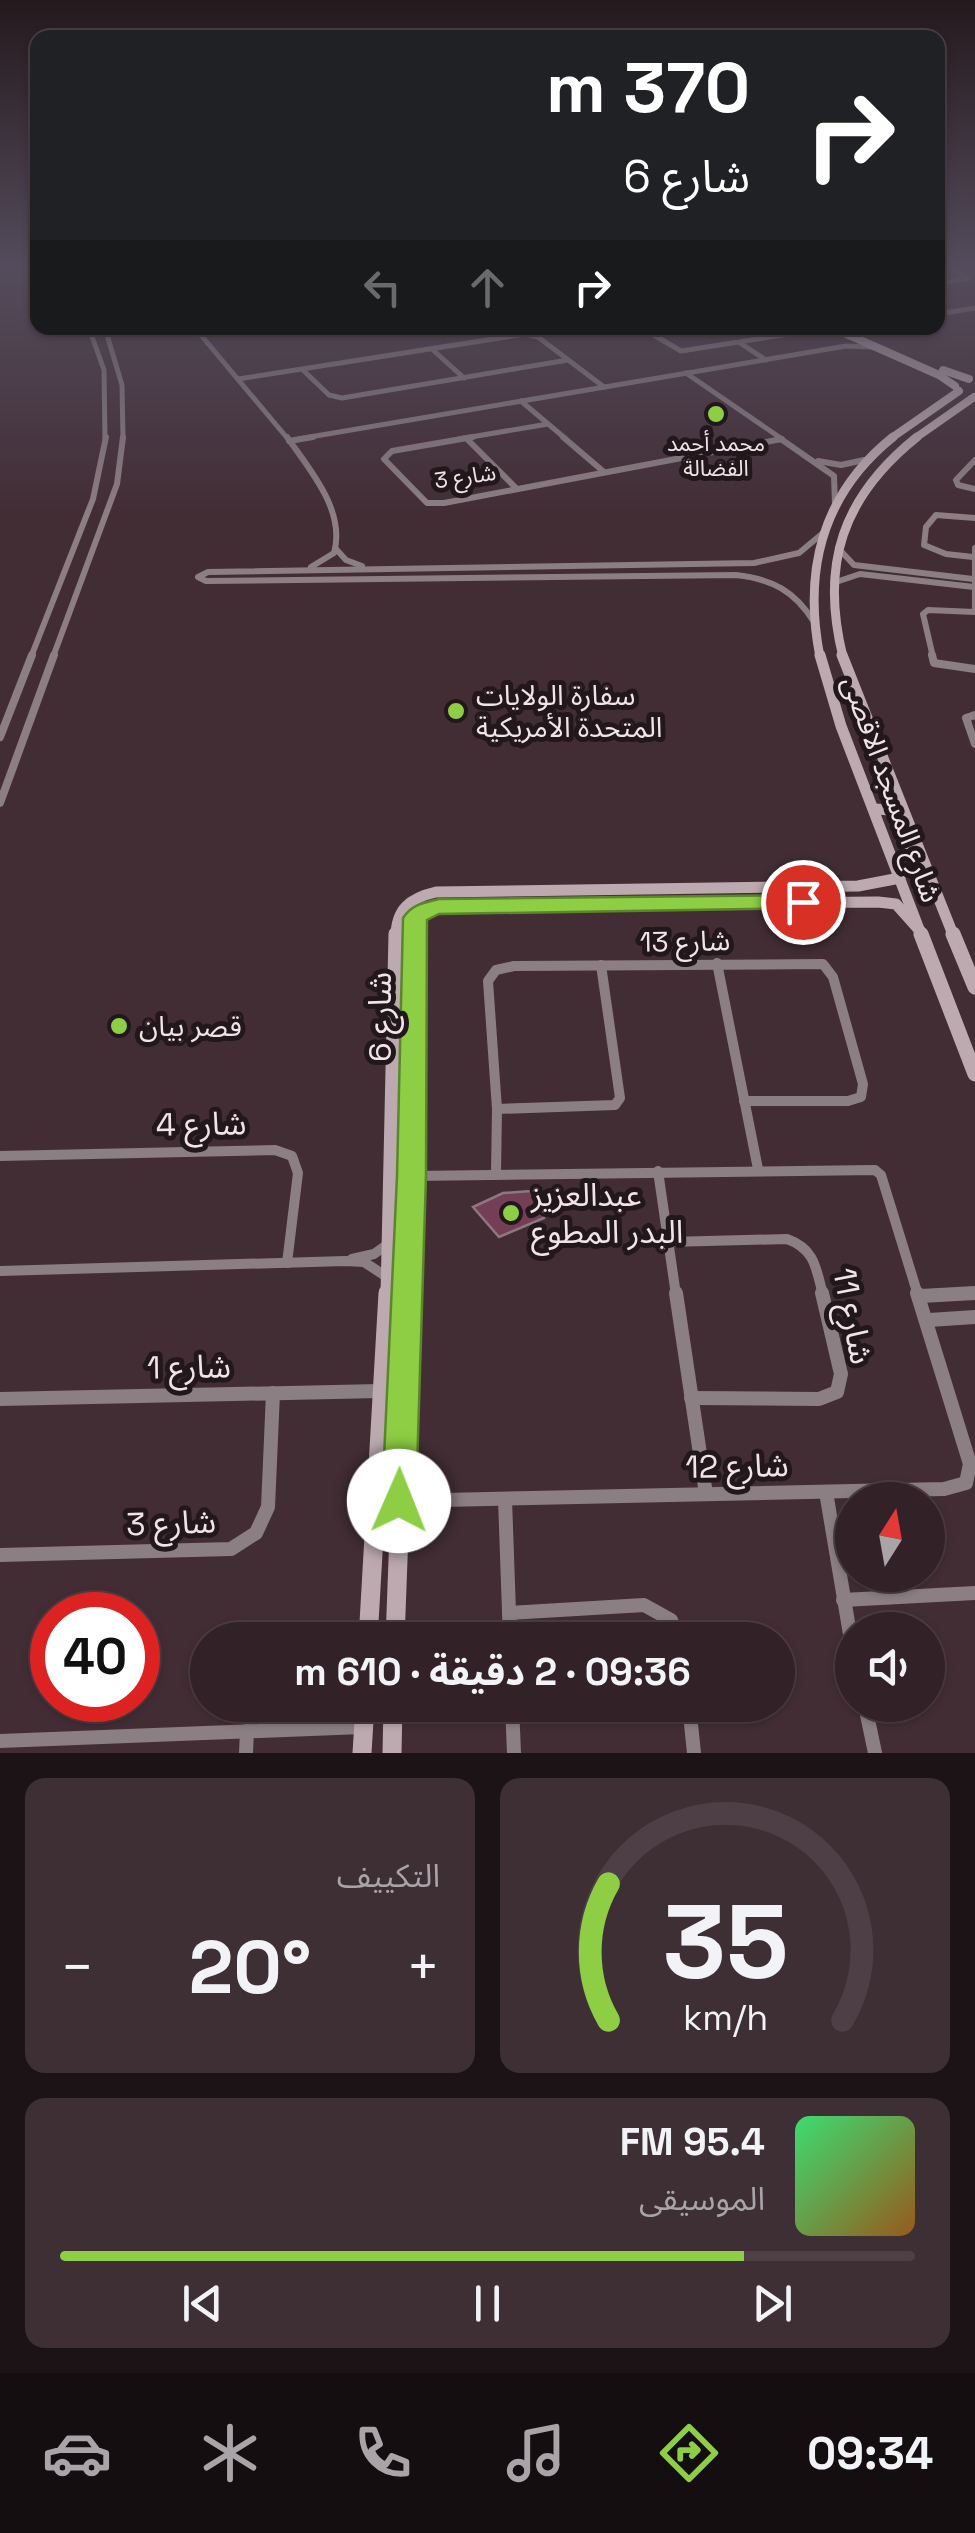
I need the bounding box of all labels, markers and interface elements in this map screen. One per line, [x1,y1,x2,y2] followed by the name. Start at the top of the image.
[546,43,750,132] text: 370 m
[785,70,915,200] icon: right
[623,148,750,205] text: شارع 6
[355,260,410,315] icon: left
[460,260,515,315] icon: ahead
[565,260,620,315] icon: right
[705,403,727,425] marker: محمد أحمد الفضالة
[667,429,765,482] place label: محمد أحمد الفضالة
[432,458,498,497] street label: شارع 3
[832,671,950,908] street label: شارع المسجد الاقصى
[476,677,662,745] place label: سفارة الولايات المتحدة الأمريكية
[445,700,467,722] marker: سفارة الولايات المتحدة الأمريكية
[761,860,846,945] pin
[776,875,831,930] icon: arrive
[639,922,731,963] street label: شارع 13
[360,972,404,1062] street label: شارع 6
[139,1008,242,1044] place label: قصر بيان
[108,1015,130,1037] marker: قصر بيان
[155,1103,247,1149] street label: شارع 4
[530,1175,683,1256] place label: عبدالعزيز البدر المطوع
[500,1202,522,1224] marker: عبدالعزيز البدر المطوع
[820,1264,882,1368] street label: شارع 11
[147,1346,231,1392] street label: شارع 1
[685,1445,789,1491] street label: شارع 12
[347,1449,451,1553] position arrow
[835,1482,945,1592] north arrow
[835,1482,945,1722] map controls
[125,1501,217,1549] street label: شارع 3
[30,1592,160,1722] speed limit sign: 40
[835,1612,945,1722] button: sound
[294,1648,691,1696] text: 09:36 · 2 دقيقة · 610 m
[337,1856,440,1896] text: التكييف
[662,1876,788,2008] text: 35
[189,1919,311,2015] text: 20°
[60,1932,94,2002] text: −
[406,1932,440,2002] text: +
[682,1995,768,2040] text: km/h
[620,2118,765,2166] text: 95.4 FM
[639,2179,765,2219] text: الموسيقى
[175,2276,230,2331] icon: previous
[460,2276,515,2331] icon: pause
[745,2276,800,2331] icon: next
[42,2418,112,2488] icon: car
[195,2418,265,2488] icon: climate
[348,2418,418,2488] icon: phone
[501,2418,571,2488] icon: music
[654,2418,724,2488] icon: directions
[807,2425,933,2482] text: 09:34

